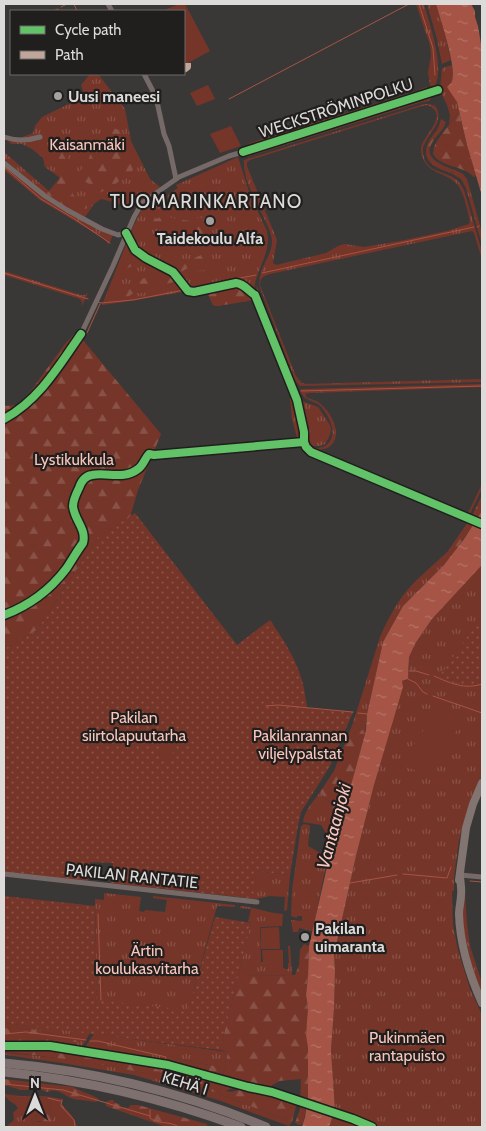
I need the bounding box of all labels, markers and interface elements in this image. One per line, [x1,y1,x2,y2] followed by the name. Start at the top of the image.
[10,10,185,75] legend
[55,21,121,39] text: Cycle path
[55,46,84,64] text: Path
[257,74,415,142] street label: WECKSTRÖMINPOLKU
[68,87,160,106] place label: Uusi maneesi
[52,90,64,102] marker: Uusi maneesi
[49,135,125,154] park label: Kaisanmäki
[110,190,302,213] district label: TUOMARINKARTANO
[204,215,216,227] marker: Taidekoulu Alfa
[157,229,263,248] place label: Taidekoulu Alfa
[34,450,114,469] park label: Lystikukkula
[82,708,186,745] park label: Pakilan siirtolapuutarha
[253,726,347,763] park label: Pakilanrannan viljelypalstat
[312,780,356,871] water label: Vantaanjoki
[65,860,199,892] street label: PAKILAN RANTATIE
[315,919,385,956] place label: Pakilan uimaranta
[299,931,311,943] marker: Pakilan uimaranta
[95,941,199,978] park label: Ärtin koulukasvitarha
[369,1028,445,1065] park label: Pukinmäen rantapuisto
[160,1067,210,1099] street label: KEHÄ I
[10,1071,60,1121] north arrow
[30,1074,40,1092] text: N

